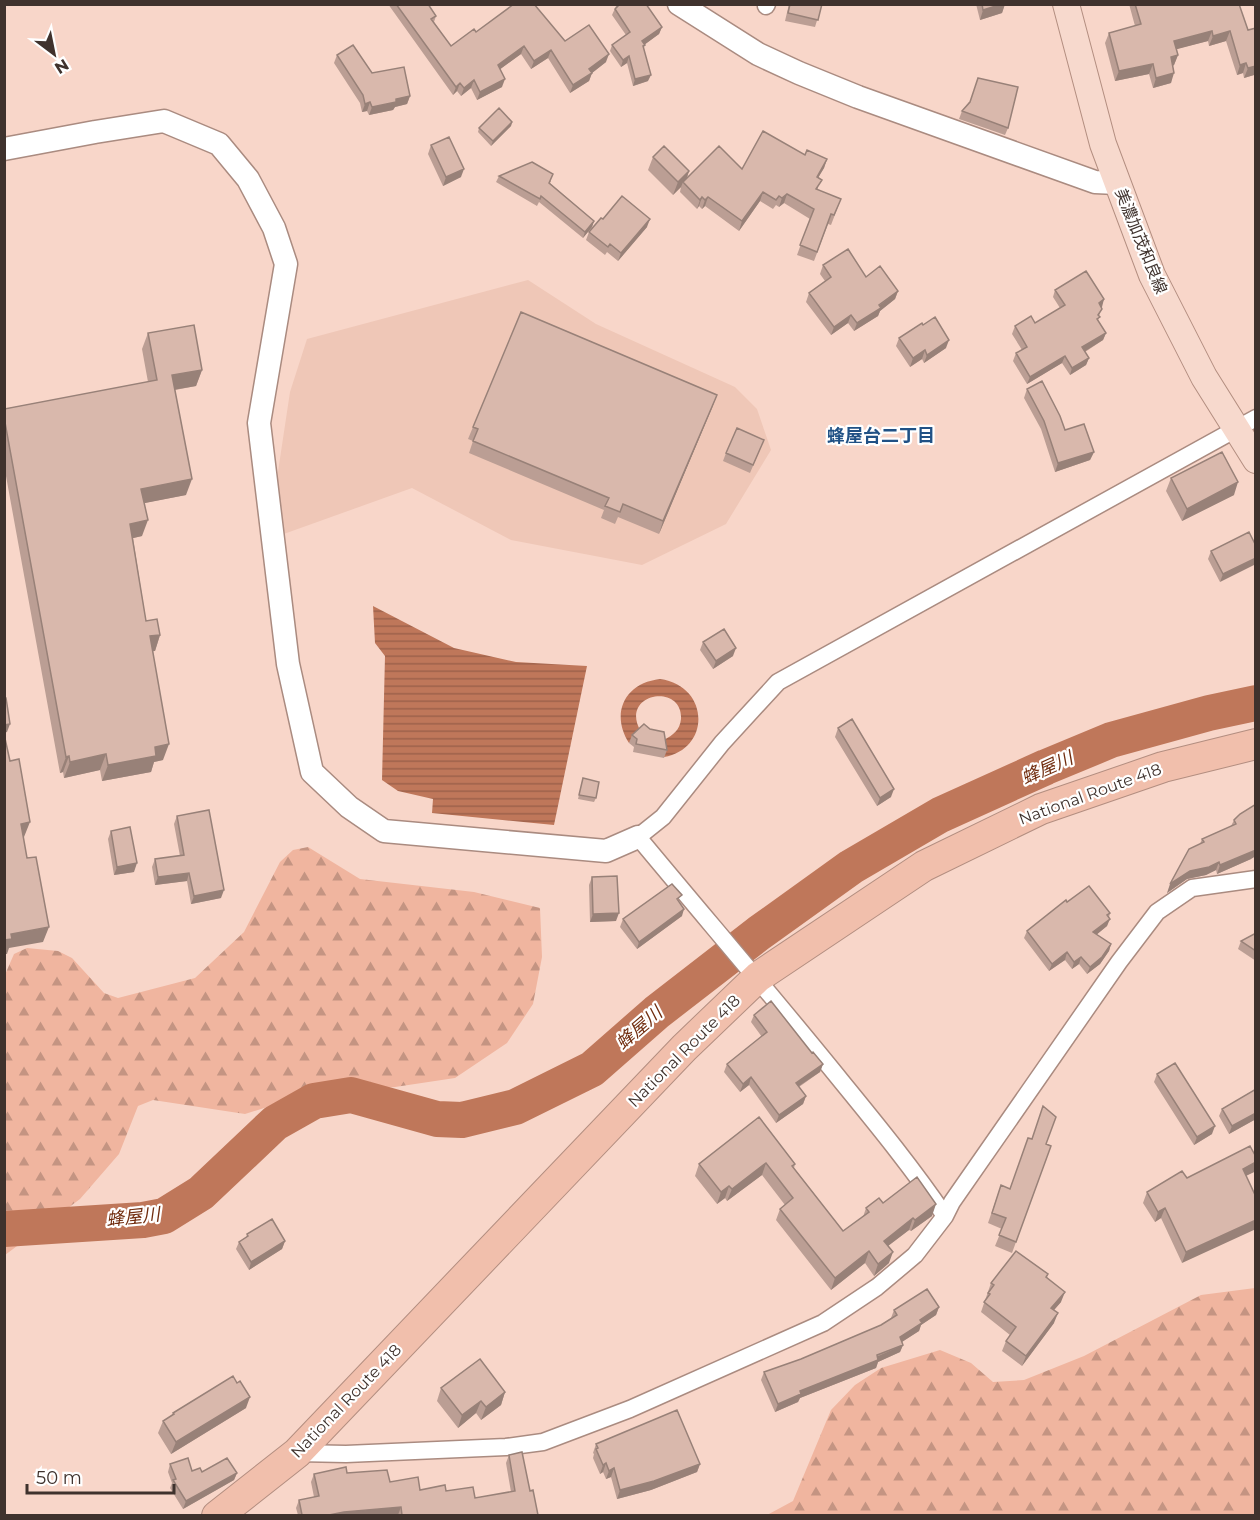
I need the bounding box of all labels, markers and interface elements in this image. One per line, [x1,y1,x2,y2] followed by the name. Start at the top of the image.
[24,24,84,84] north arrow
[51,55,72,78] text: N
[1111,186,1171,296] street label: 美濃加茂和良線
[827,425,935,447] district label: 蜂屋台二丁目
[1018,746,1078,789] water label: 蜂屋川
[1016,759,1164,829] street label: National Route 418
[624,991,744,1111] street label: National Route 418
[611,1001,668,1054] water label: 蜂屋川
[105,1203,163,1231] water label: 蜂屋川
[287,1340,405,1462] street label: National Route 418
[27,1457,174,1495] scale bar
[36,1467,82,1489] text: 50 m

